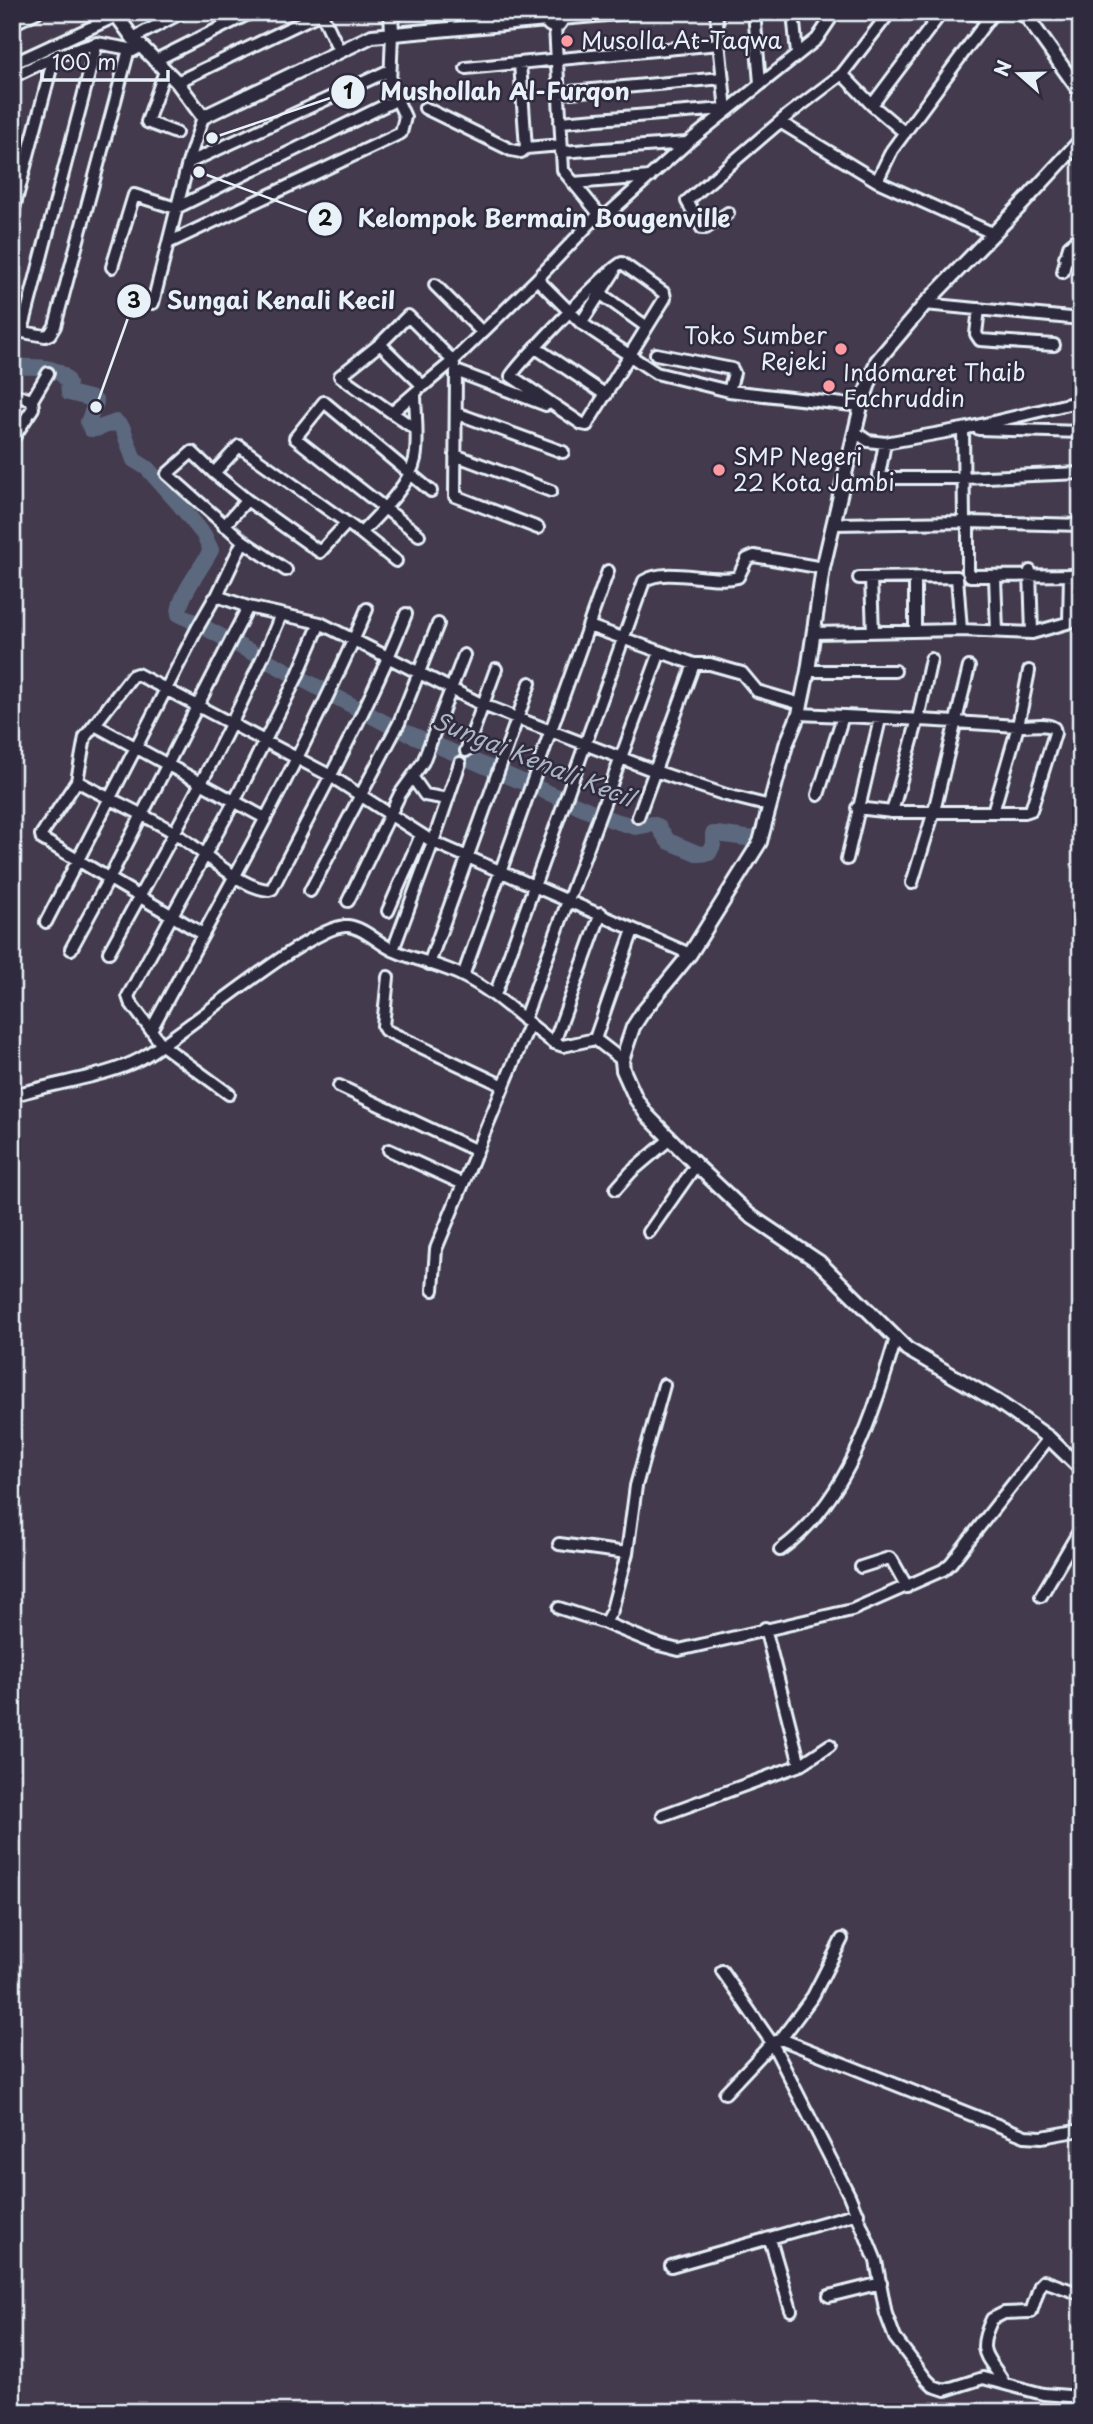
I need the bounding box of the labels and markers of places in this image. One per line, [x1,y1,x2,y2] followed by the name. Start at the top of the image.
[581,22,783,57] place label: Musolla At-Taqwa
[559,33,575,49] marker: Musolla At-Taqwa
[331,69,644,114] callout: Mushollah Al-Furqon
[308,196,745,241] callout: Kelompok Bermain Bougenville
[116,278,410,323] callout: Sungai Kenali Kecil
[684,317,827,378] place label: Toko Sumber Rejeki
[833,341,849,357] marker: Toko Sumber Rejeki
[843,354,1025,415] place label: Indomaret Thaib Fachruddin
[821,378,837,394] marker: Indomaret Thaib Fachruddin
[733,438,895,499] place label: SMP Negeri 22 Kota Jambi
[711,462,727,478] marker: SMP Negeri 22 Kota Jambi

